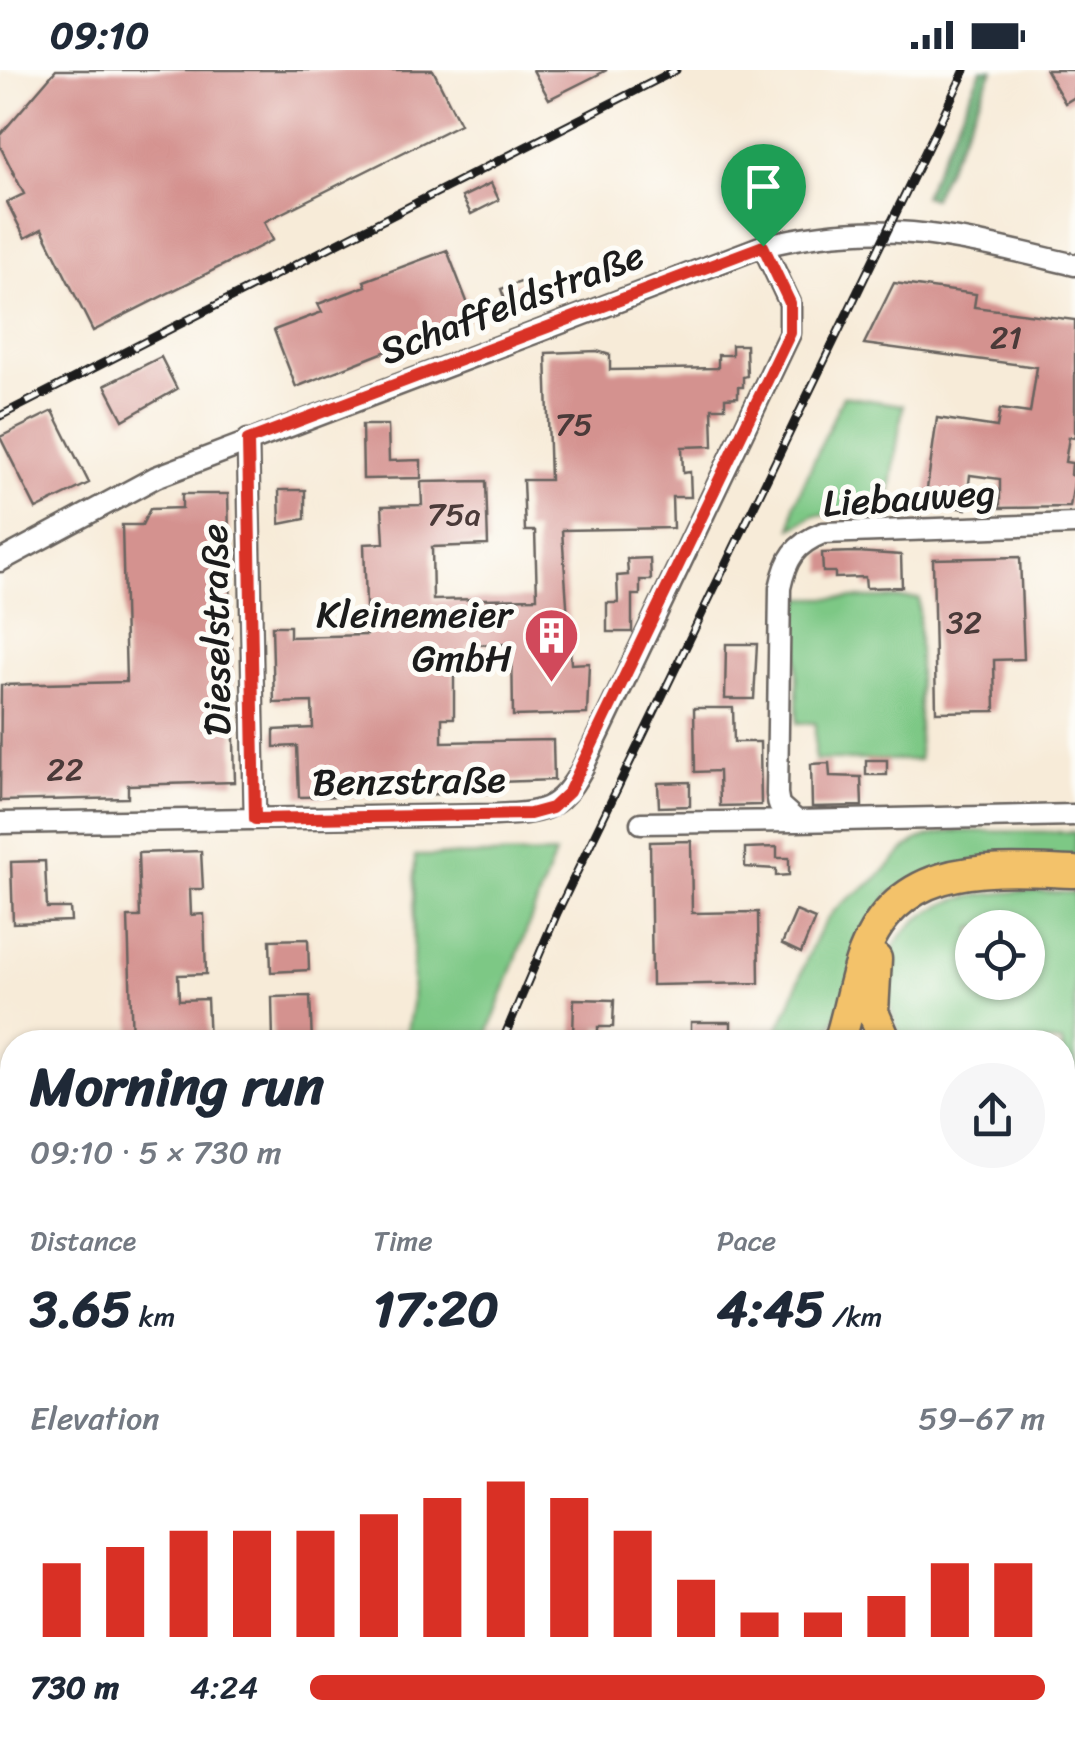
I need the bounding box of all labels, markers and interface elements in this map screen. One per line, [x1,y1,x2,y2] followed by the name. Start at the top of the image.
[50,2,149,69] text: 09:10
[721,144,806,247] pin
[736,159,791,214] icon: arrive
[370,222,654,384] street label: Schaffeldstraße
[990,309,1022,366] house number: 21
[555,396,593,453] house number: 75
[820,459,998,537] street label: Liebauweg
[427,486,481,543] house number: 75a
[181,523,251,737] street label: Dieselstraße
[316,581,514,692] place label: Kleinemeier GmbH
[946,594,982,651] house number: 32
[521,606,581,685] building icon: Kleinemeier GmbH
[47,741,83,798] house number: 22
[312,746,506,816] street label: Benzstraße
[955,910,1045,1000] map controls
[955,910,1045,1000] button: locate
[30,1038,324,1135] text: Morning run
[940,1063,1045,1168] button: share
[30,1124,282,1181] text: 09:10 · 5 × 730 m
[30,1216,136,1265] text: Distance
[373,1216,433,1265] text: Time
[717,1216,776,1265] text: Pace
[30,1265,132,1354] text: 3.65
[373,1265,499,1354] text: 17:20
[717,1265,825,1354] text: 4:45
[132,1292,175,1341] text: km
[825,1292,882,1341] text: /km
[30,1390,160,1447] text: Elevation
[918,1390,1045,1447] text: 59–67 m
[30,1659,119,1716] text: 730 m
[190,1659,258,1716] text: 4:24

